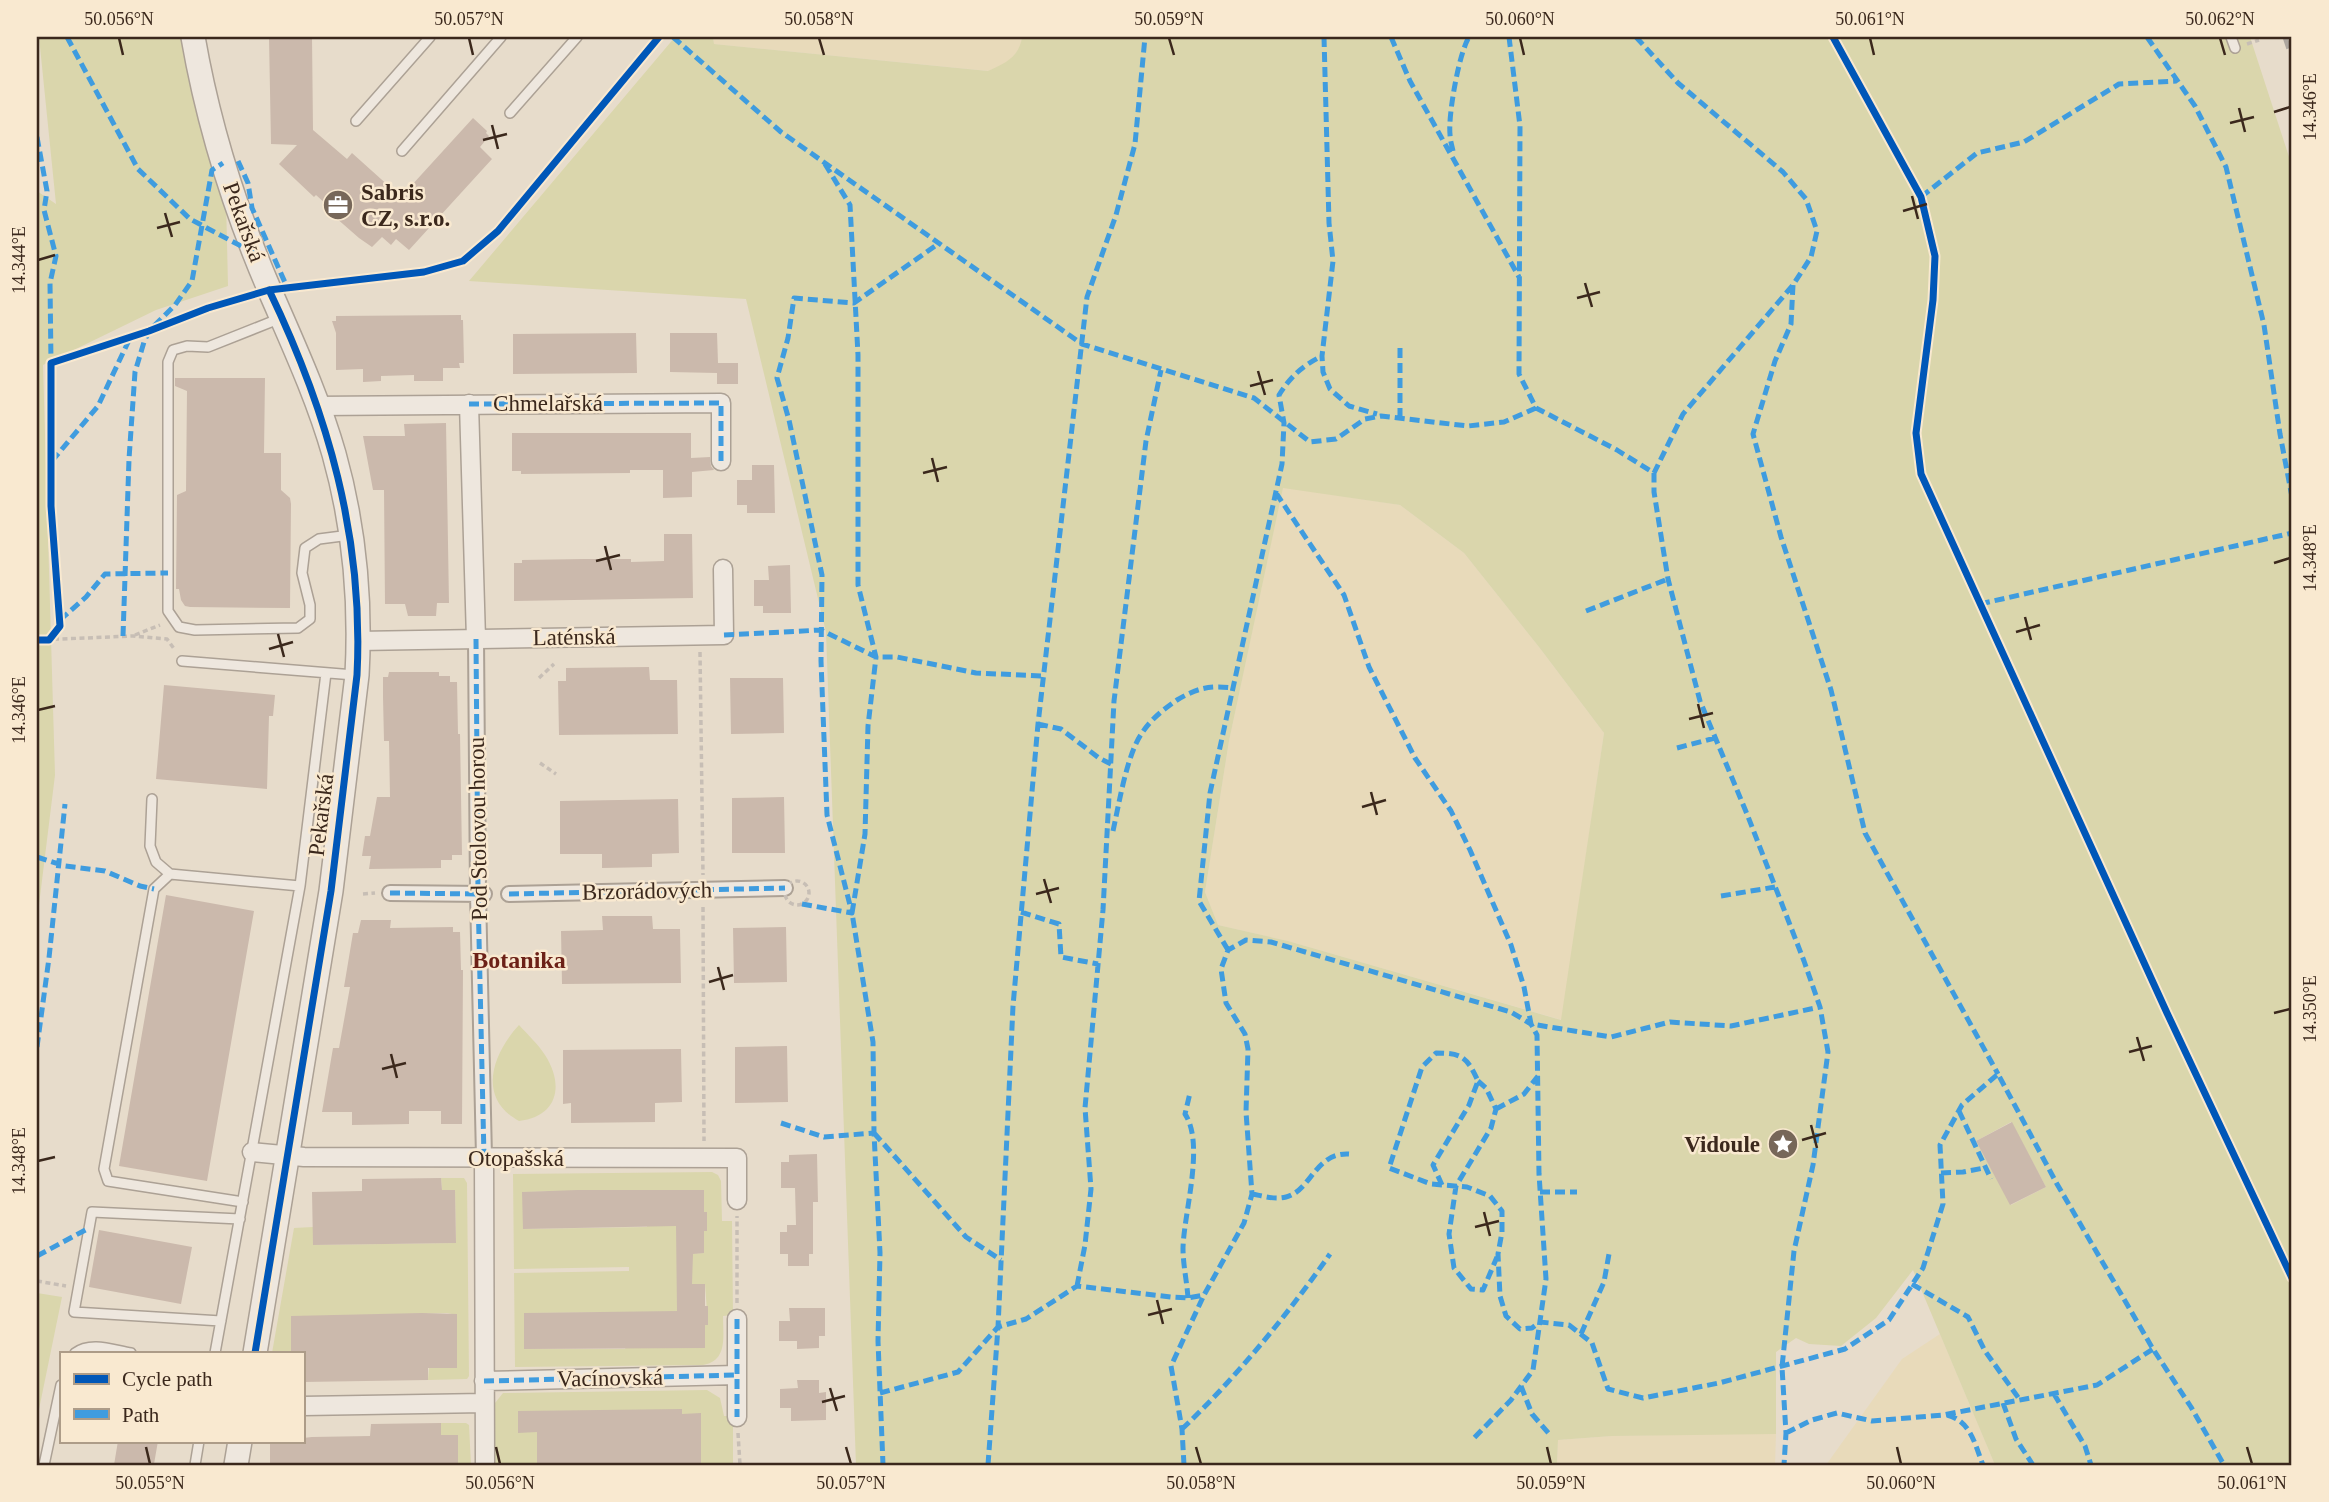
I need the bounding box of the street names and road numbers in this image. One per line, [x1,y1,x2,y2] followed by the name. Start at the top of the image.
[218,179,270,265] street label: Pekařská
[493,391,603,416] street label: Chmelařská
[532,624,616,650] street label: Laténská
[464,736,492,921] street label: Pod Stolovou horou
[304,772,338,858] street label: Pekařská
[582,877,713,905] street label: Brzorádových
[468,1146,564,1171] street label: Otopašská
[557,1365,663,1391] street label: Vacínovská

